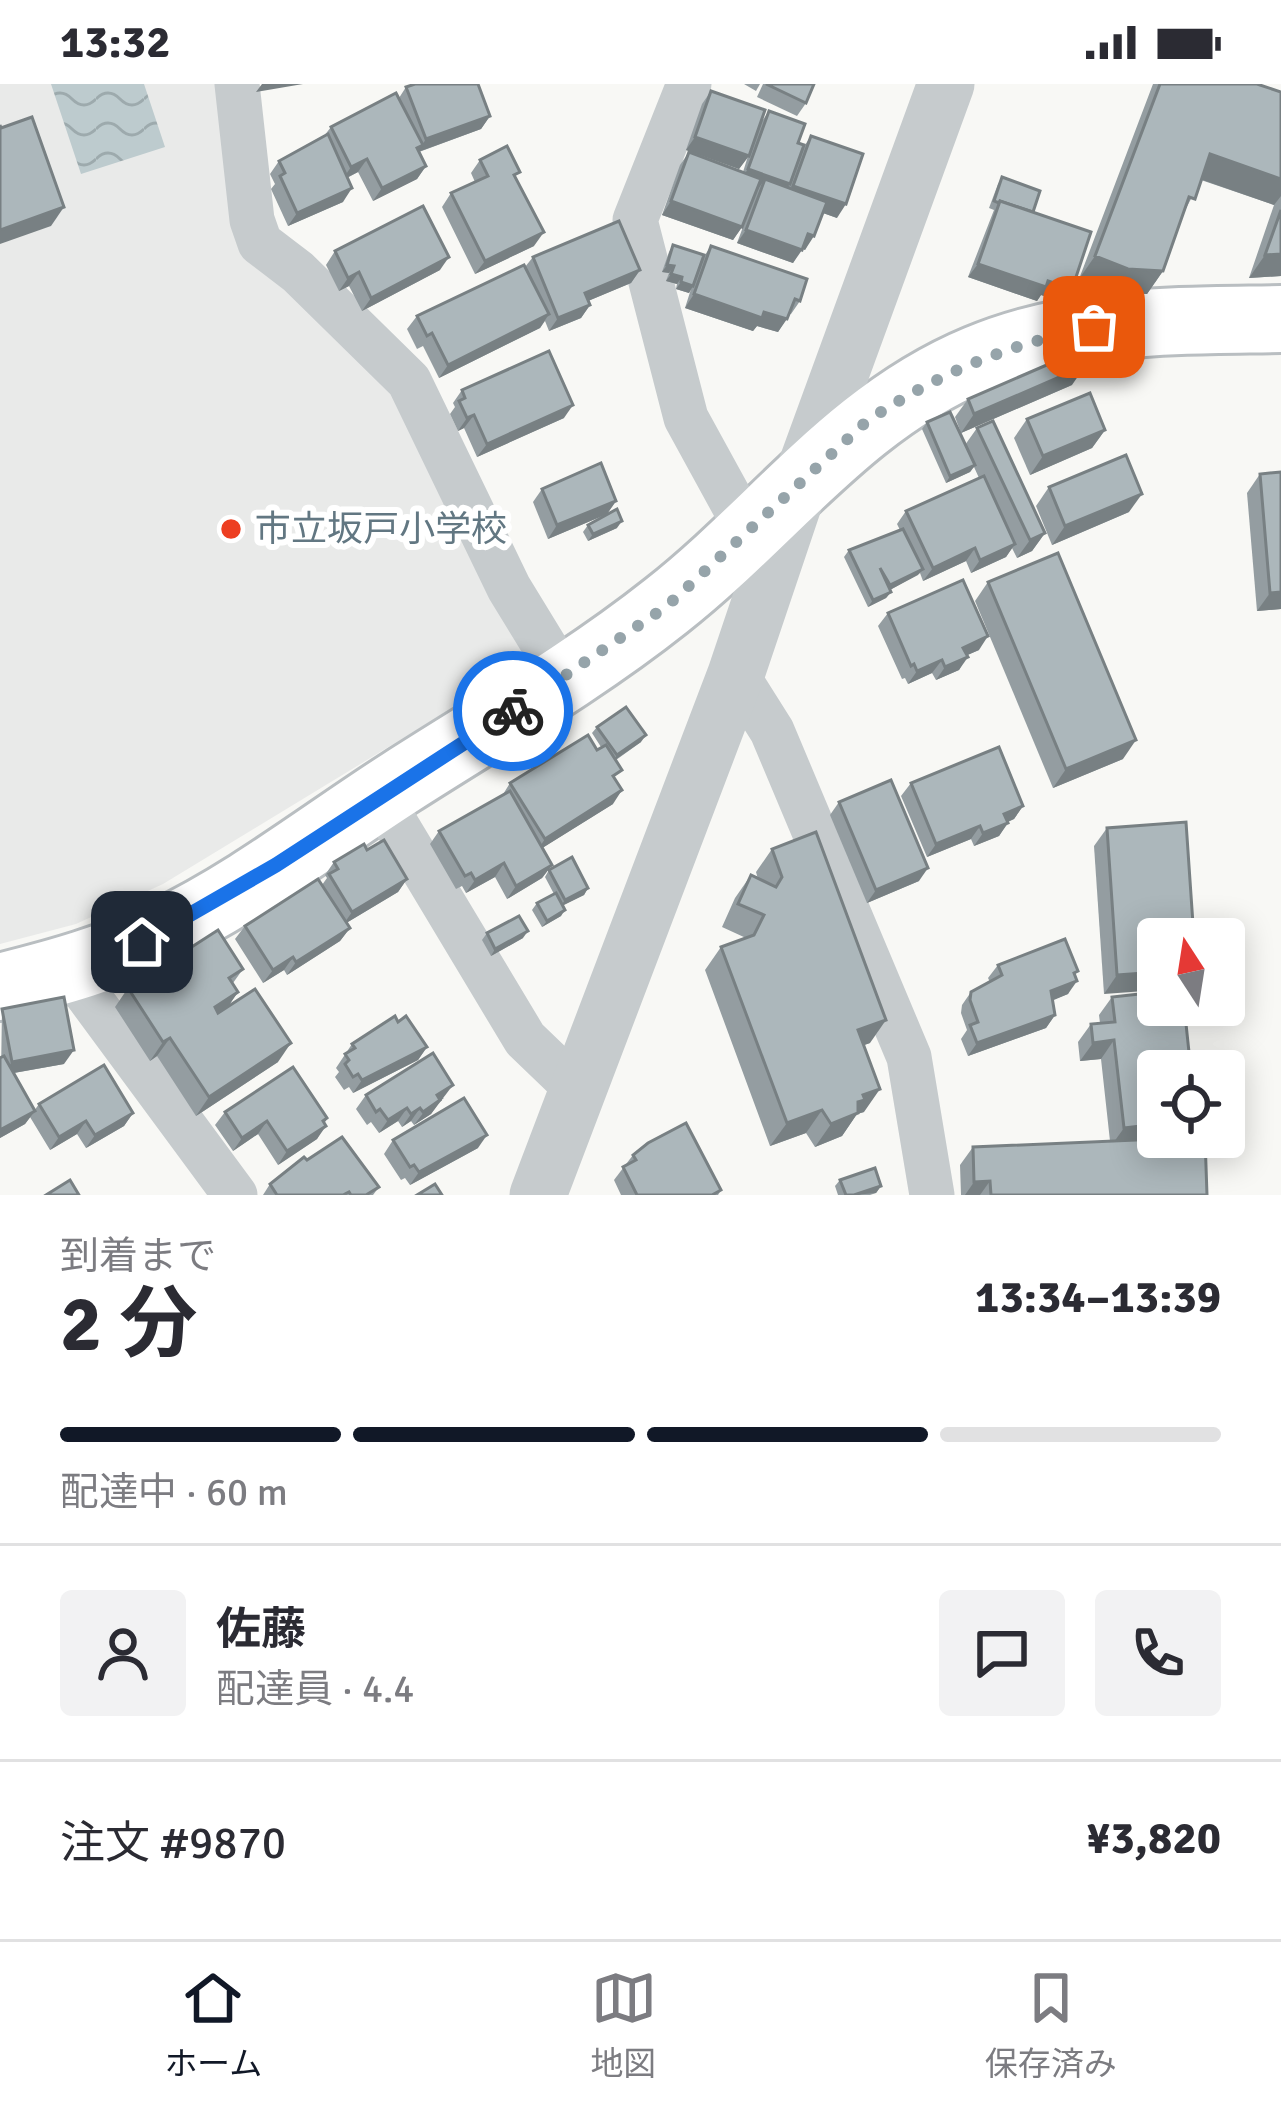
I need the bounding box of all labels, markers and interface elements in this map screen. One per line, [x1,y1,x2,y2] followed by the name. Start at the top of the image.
[60,15,170,70] text: 13:32
[1043,276,1145,378] pin
[1061,294,1127,360] icon: bag
[255,507,507,552] place label: 市立坂戸小学校
[218,516,244,542] marker: 市立坂戸小学校
[453,651,573,771] courier
[480,678,546,744] icon: bike
[91,891,193,993] pin
[109,909,175,975] icon: home
[1137,918,1245,1026] north arrow
[1137,918,1245,1158] map controls
[1137,1050,1245,1158] button: locate
[60,1232,216,1280] text: 到着まで
[975,1270,1221,1325] text: 13:34–13:39
[60,1277,197,1373] text: 2 分
[60,1468,288,1516] text: 配達中 · 60 m
[60,1590,186,1716] button: person
[939,1590,1065,1716] button: chat
[1095,1590,1221,1716] button: phone
[216,1602,306,1657] text: 佐藤
[216,1665,414,1713] text: 配達員 · 4.4
[1086,1811,1221,1866] text: ¥3,820
[60,1816,286,1871] text: 注文 #9870
[164,1965,262,2085] tab: ホーム
[591,1965,657,2085] tab: 地図
[985,1965,1117,2085] tab: 保存済み

